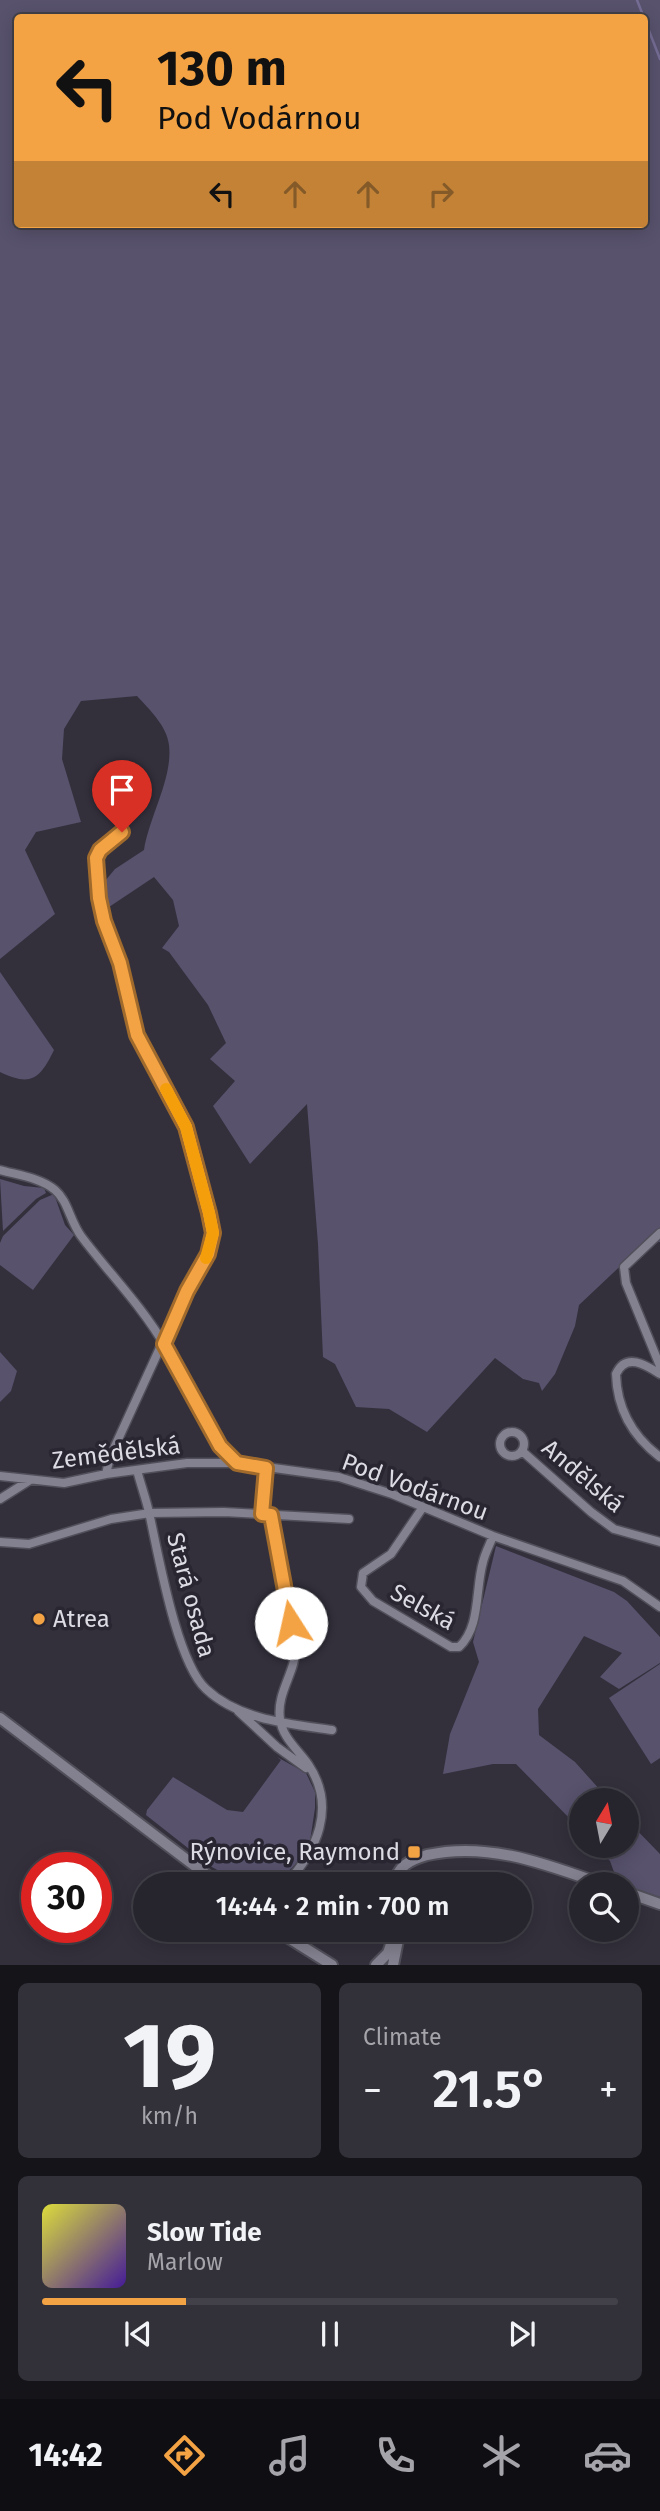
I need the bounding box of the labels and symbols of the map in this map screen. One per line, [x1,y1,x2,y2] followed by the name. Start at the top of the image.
[92,760,152,832] pin
[50,1431,182,1475] street label: Zemědělská
[536,1434,630,1518] street label: Andělská
[338,1448,492,1526] street label: Pod Vodárnou
[161,1530,221,1660] street label: Stará osada
[386,1578,460,1636] street label: Selská
[254,1586,328,1660] position arrow
[53,1605,110,1633] place label: Atrea
[31,1611,47,1627] marker: Atrea
[569,1788,639,1858] north arrow
[189,1838,400,1866] place label: Rýnovice, Raymond
[406,1844,422,1860] marker: Rýnovice, Raymond
[21,1852,112,1943] speed limit sign: 30

